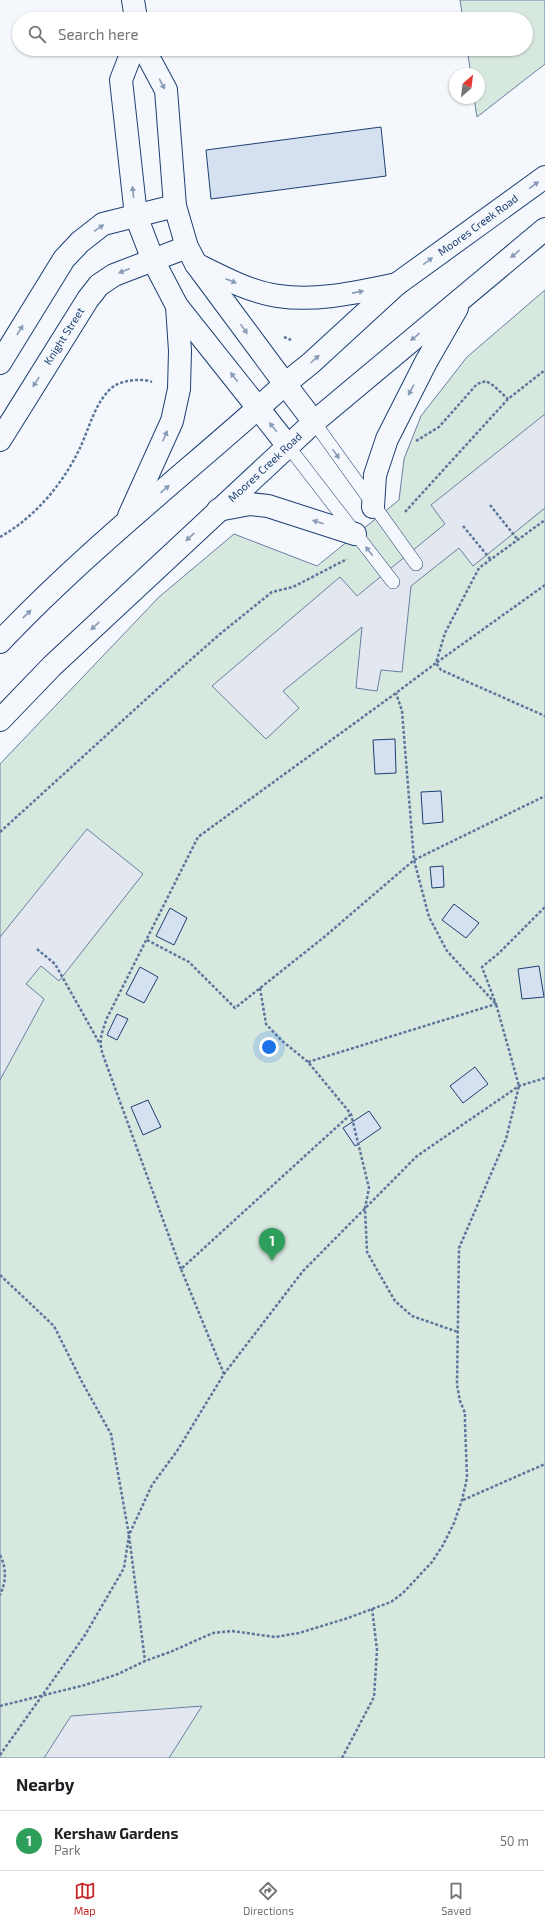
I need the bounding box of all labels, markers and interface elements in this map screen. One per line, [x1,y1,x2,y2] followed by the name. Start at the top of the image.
[12,12,533,56] search box
[26,23,48,45] icon: search
[58,25,139,43] text: Search here
[449,68,485,104] north arrow
[159,78,165,89] one-way arrow
[528,181,539,189] one-way arrow
[130,186,137,198] one-way arrow
[435,191,520,258] street label: Moores Creek Road
[93,224,104,232] one-way arrow
[510,250,520,259] one-way arrow
[423,257,434,265] one-way arrow
[118,269,130,275] one-way arrow
[226,279,238,285] one-way arrow
[352,288,364,294] one-way arrow
[41,305,86,367] street label: Knight Street
[17,324,24,336] one-way arrow
[240,324,248,335] one-way arrow
[409,332,420,341] one-way arrow
[310,354,320,364] one-way arrow
[230,372,238,382] one-way arrow
[33,376,40,387] one-way arrow
[407,384,414,395] one-way arrow
[268,422,277,433] one-way arrow
[225,429,304,504] street label: Moores Creek Road
[162,431,168,442] one-way arrow
[332,449,340,459] one-way arrow
[160,485,170,494] one-way arrow
[312,519,324,525] one-way arrow
[185,532,195,541] one-way arrow
[365,546,373,557] one-way arrow
[22,609,32,619] one-way arrow
[90,621,100,630] one-way arrow
[259,1037,279,1057] your location
[259,1228,285,1261] pin: 1
[16,1774,74,1794] text: Nearby
[54,1824,178,1842] text: Kershaw Gardens
[26,1833,32,1849] text: 1
[500,1833,529,1849] text: 50 m
[54,1842,81,1858] text: Park
[74,1880,96,1917] tab: Map
[243,1880,294,1917] tab: Directions
[441,1880,471,1917] tab: Saved

